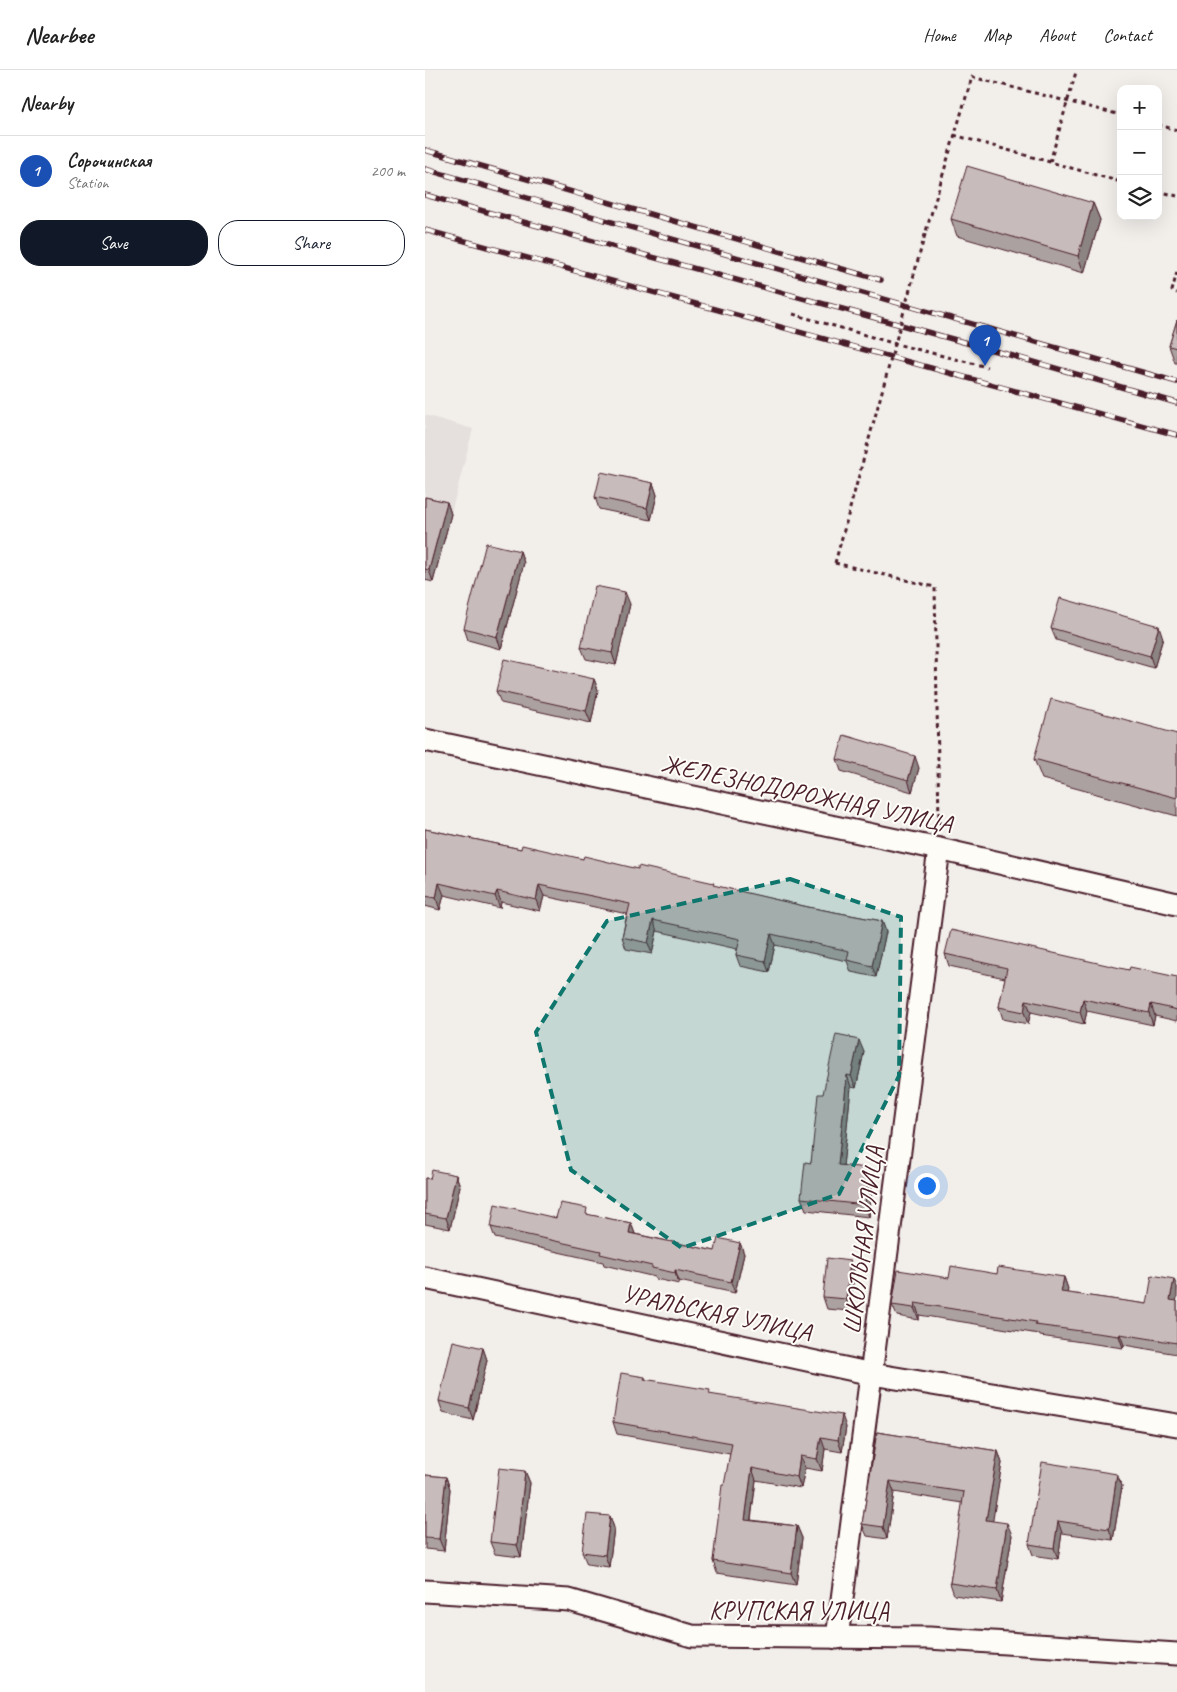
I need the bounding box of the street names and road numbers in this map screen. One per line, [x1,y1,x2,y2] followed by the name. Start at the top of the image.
[658,747,957,841] street label: ЖЕЛЕЗНОДОРОЖНАЯ УЛИЦА
[836,1144,890,1336] street label: ШКОЛЬНАЯ УЛИЦА
[619,1277,816,1349] street label: УРАЛЬСКАЯ УЛИЦА
[709,1595,889,1627] street label: КРУПСКАЯ УЛИЦА

